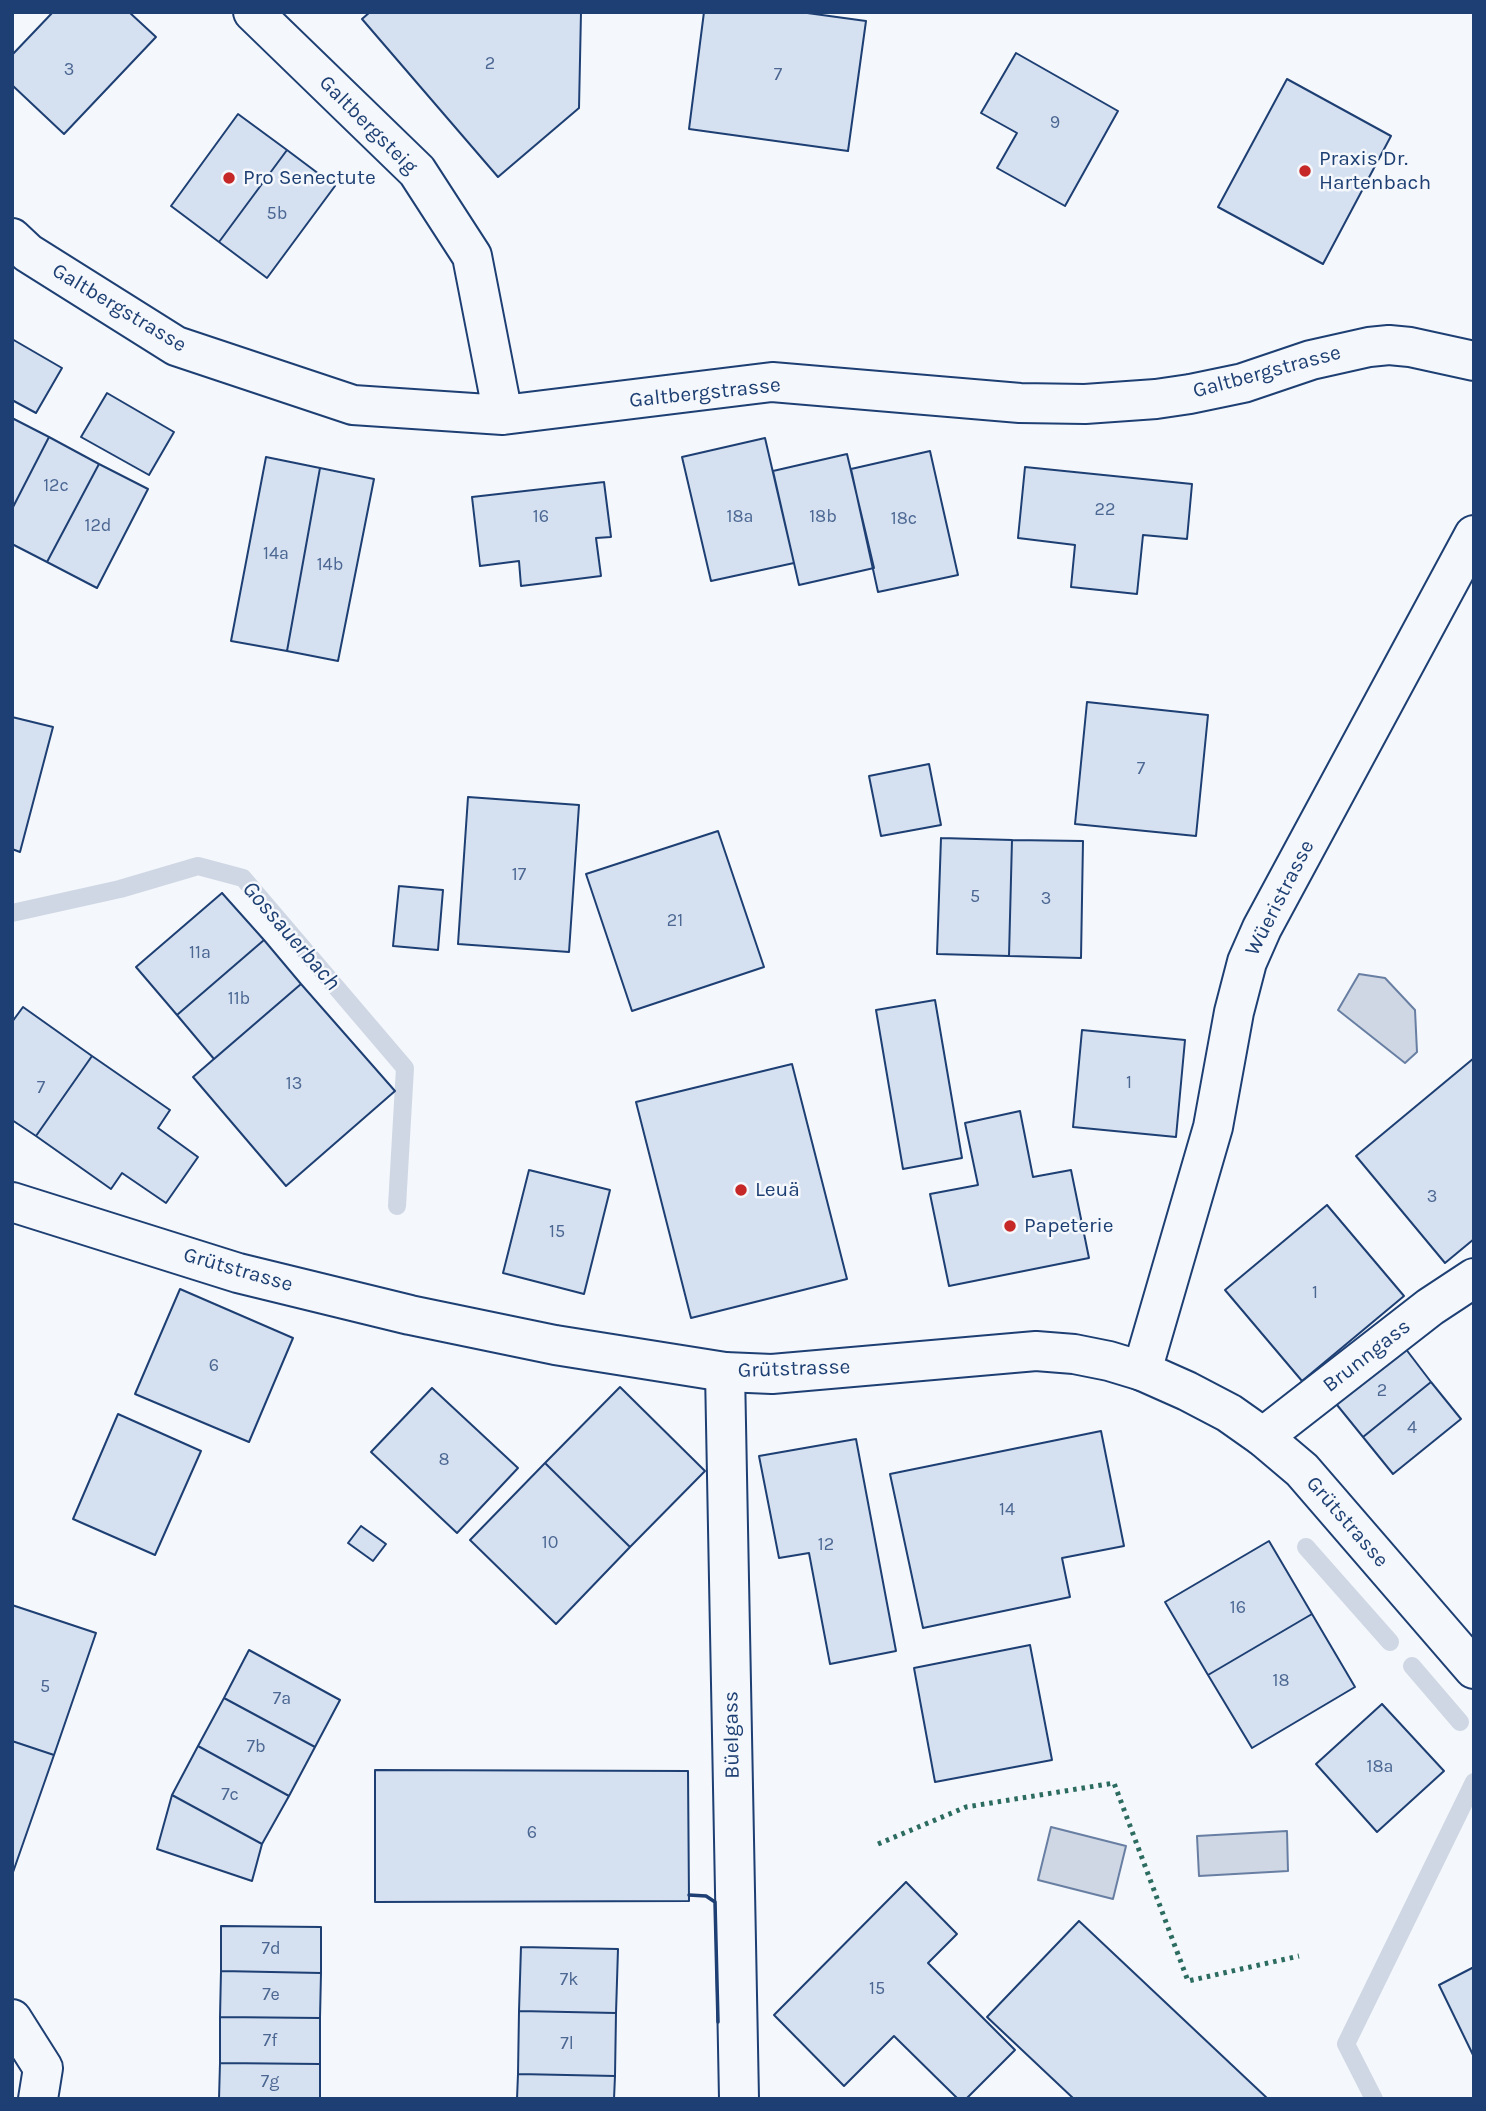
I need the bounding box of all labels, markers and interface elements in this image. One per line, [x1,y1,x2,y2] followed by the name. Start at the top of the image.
[485,53,495,75] house number: 2
[64,59,74,81] house number: 3
[774,64,782,86] house number: 7
[313,70,423,180] street label: Galtbergsteig
[1050,112,1060,134] house number: 9
[1319,146,1431,196] place label: Praxis Dr. Hartenbach
[1297,163,1313,179] marker: Praxis Dr. Hartenbach
[243,165,376,191] place label: Pro Senectute
[221,170,237,186] marker: Pro Senectute
[267,203,287,225] house number: 5b
[47,258,191,358] street label: Galtbergstrasse
[1190,340,1344,404] street label: Galtbergstrasse
[628,373,782,413] street label: Galtbergstrasse
[43,475,69,497] house number: 12c
[1095,499,1115,521] house number: 22
[533,506,549,528] house number: 16
[727,506,753,528] house number: 18a
[809,506,837,528] house number: 18b
[891,508,917,530] house number: 18c
[84,515,112,537] house number: 12d
[263,543,289,565] house number: 14a
[317,554,343,576] house number: 14b
[1137,758,1145,780] house number: 7
[1240,836,1320,960] street label: Wüeristrasse
[512,864,526,886] house number: 17
[236,876,346,996] water label: Gossauerbach
[970,886,980,908] house number: 5
[1041,888,1051,910] house number: 3
[667,910,683,932] house number: 21
[189,942,211,964] house number: 11a
[228,988,250,1010] house number: 11b
[1126,1072,1132,1094] house number: 1
[286,1073,302,1095] house number: 13
[37,1077,45,1099] house number: 7
[755,1177,800,1203] place label: Leuä
[733,1182,749,1198] marker: Leuä
[1427,1186,1437,1208] house number: 3
[1024,1213,1114,1239] place label: Papeterie
[1002,1218,1018,1234] marker: Papeterie
[549,1221,565,1243] house number: 15
[180,1242,296,1298] street label: Grütstrasse
[1312,1282,1318,1304] house number: 1
[1318,1314,1416,1398] street label: Brunngass
[737,1354,851,1384] street label: Grütstrasse
[209,1355,219,1377] house number: 6
[1377,1380,1387,1402] house number: 2
[1407,1417,1417,1439] house number: 4
[438,1449,450,1471] house number: 8
[1301,1471,1393,1573] street label: Grütstrasse
[999,1499,1015,1521] house number: 14
[542,1532,558,1554] house number: 10
[818,1534,834,1556] house number: 12
[1230,1597,1246,1619] house number: 16
[1272,1670,1290,1692] house number: 18
[40,1676,50,1698] house number: 5
[273,1688,291,1710] house number: 7a
[719,1691,745,1779] street label: Büelgass
[246,1736,266,1758] house number: 7b
[1367,1756,1393,1778] house number: 18a
[221,1784,239,1806] house number: 7c
[527,1822,537,1844] house number: 6
[261,1938,281,1960] house number: 7d
[560,1969,578,1991] house number: 7k
[869,1978,885,2000] house number: 15
[262,1984,280,2006] house number: 7e
[263,2030,277,2052] house number: 7f
[560,2033,574,2055] house number: 7l
[261,2071,279,2093] house number: 7g

